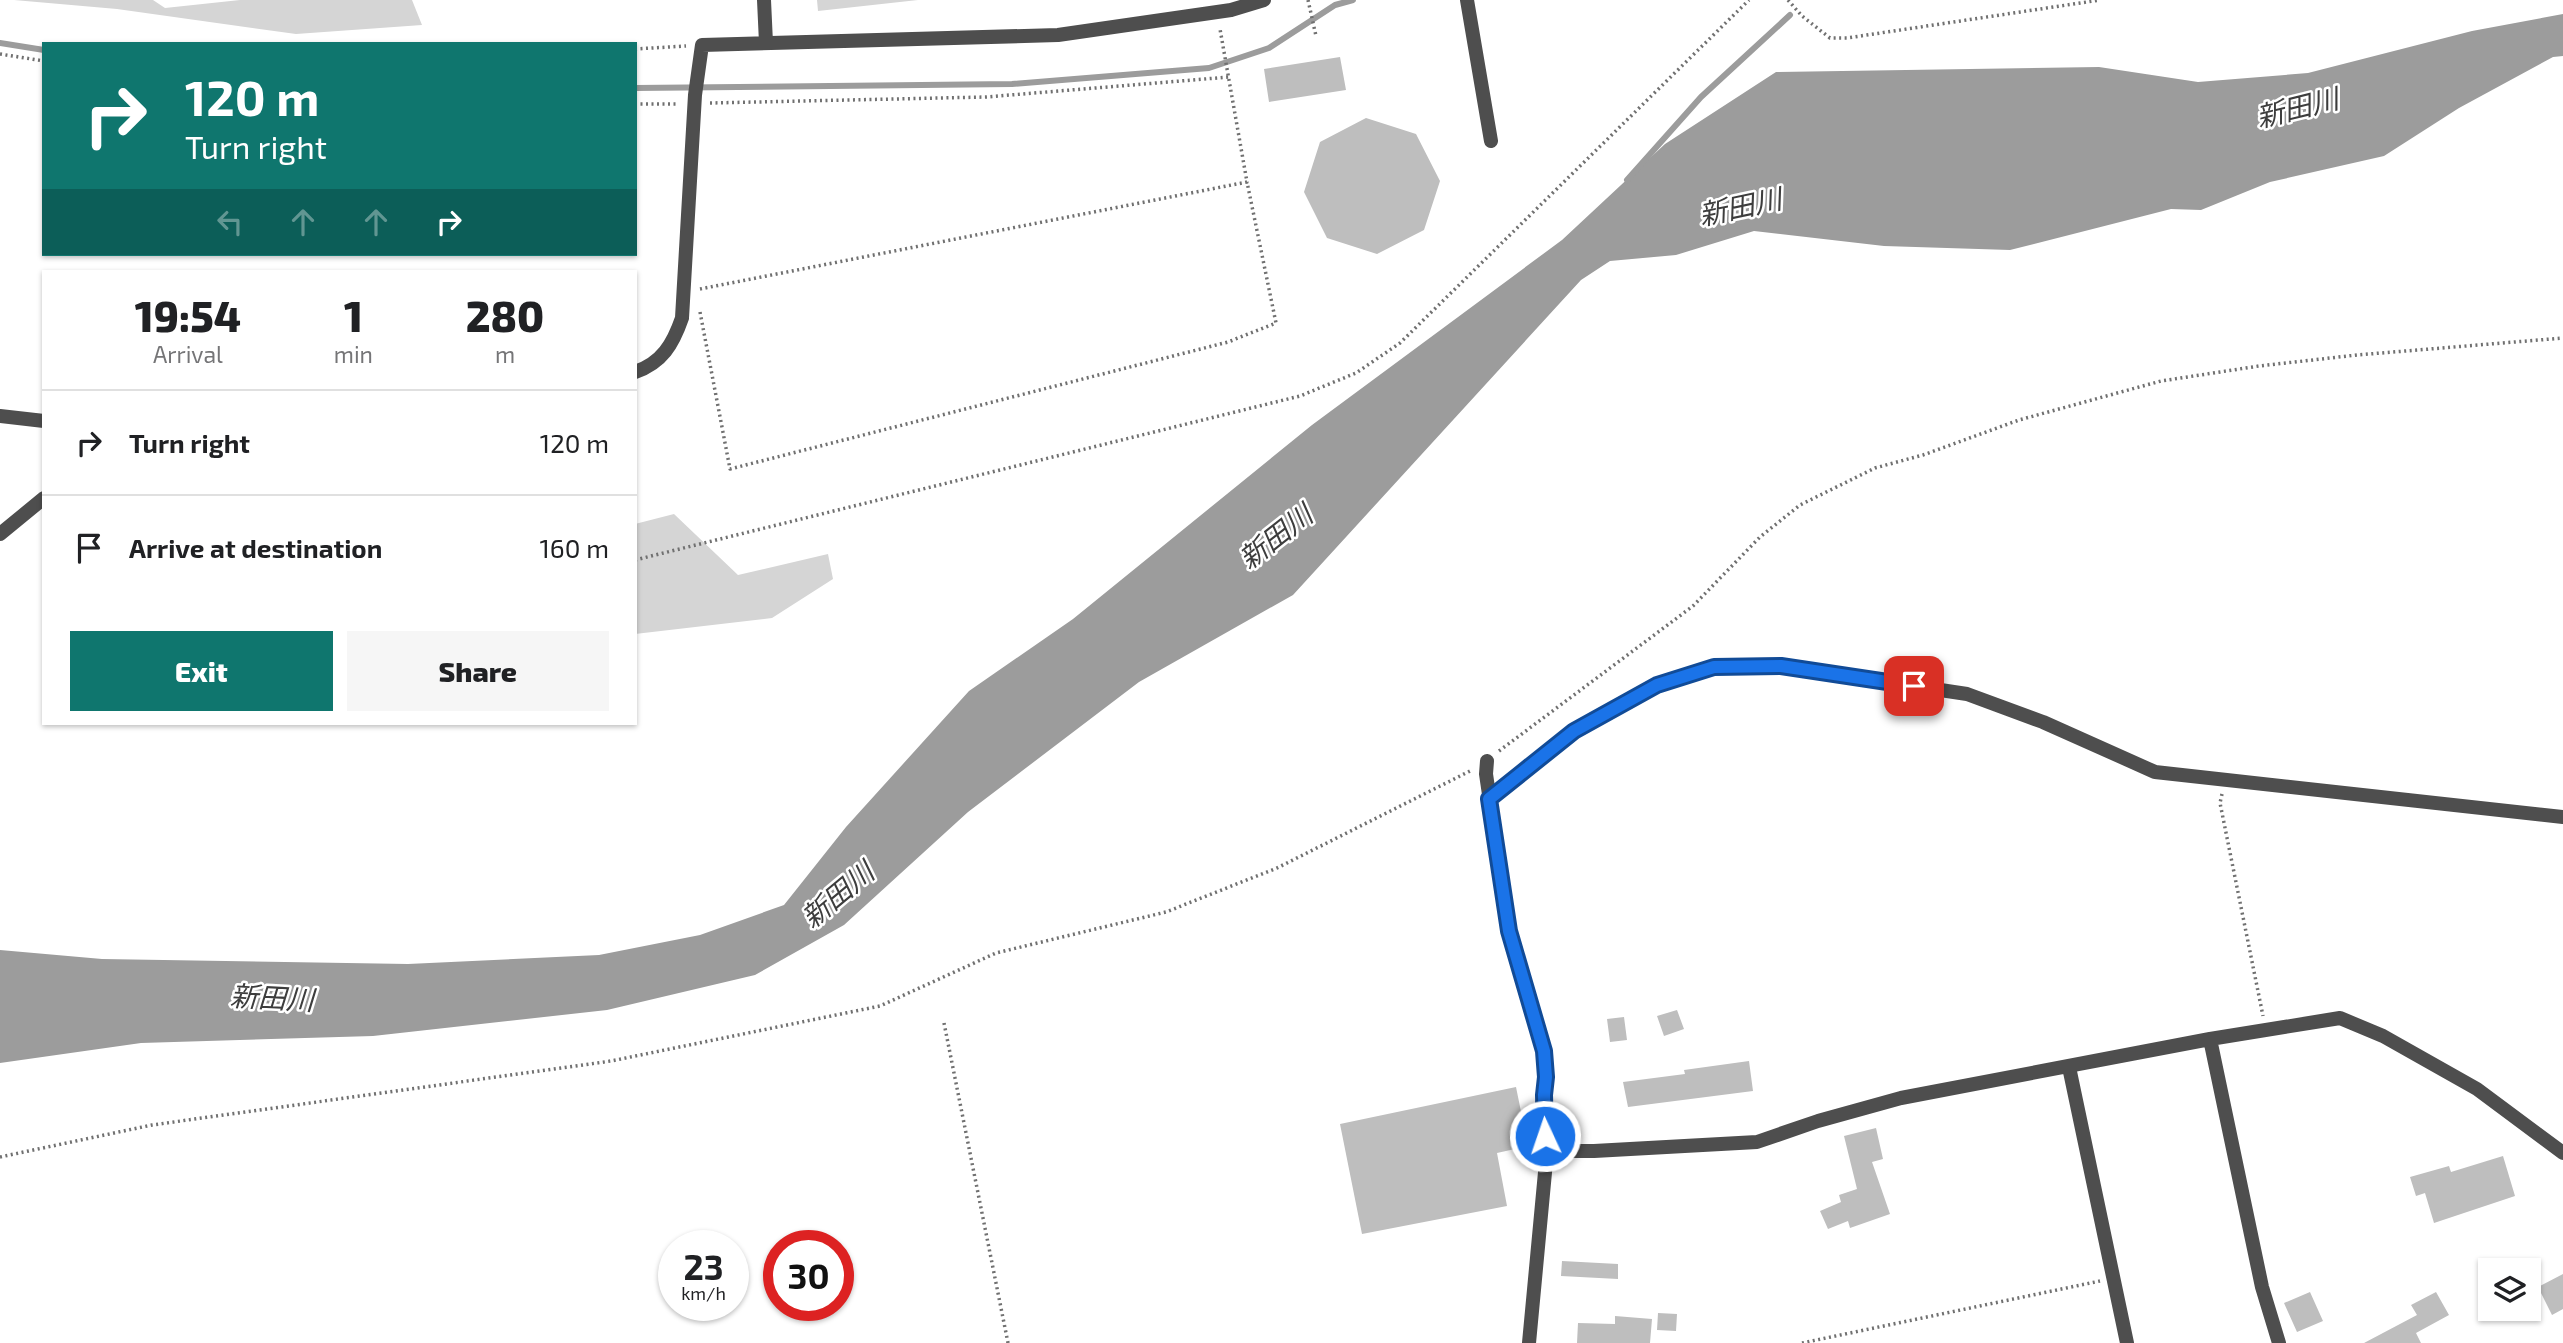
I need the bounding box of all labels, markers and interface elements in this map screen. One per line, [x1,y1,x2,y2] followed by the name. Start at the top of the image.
[185,67,319,126] text: 120 m
[70,70,161,161] icon: right
[2252,80,2345,134] water label: 新田川
[185,127,327,165] text: Turn right
[1695,180,1788,231] water label: 新田川
[211,203,249,241] icon: left
[284,203,322,241] icon: ahead
[357,203,395,241] icon: ahead
[430,203,468,241] icon: right
[135,290,241,340] text: 19:54
[344,290,363,340] text: 1
[466,290,544,340] text: 280
[153,340,223,368] text: Arrival
[334,340,373,368] text: min
[495,340,515,368] text: m
[70,424,108,462] icon: right
[129,427,250,458] text: Turn right
[540,427,609,458] text: 120 m
[1231,495,1321,575] water label: 新田川
[70,529,108,567] icon: arrive
[129,532,382,563] text: Arrive at destination
[540,532,609,563] text: 160 m
[70,631,333,711] button: Exit
[347,631,609,711] button: Share
[1884,656,1944,716] pin
[1895,667,1933,705] icon: arrive
[794,852,882,934] water label: 新田川
[229,978,318,1016] water label: 新田川
[1508,1099,1582,1173] position arrow
[763,1230,854,1321] speed limit sign: 30
[683,1245,724,1287] text: 23
[2478,1258,2541,1321] map controls
[2478,1258,2541,1321] button: layers
[681,1282,726,1304] text: km/h

